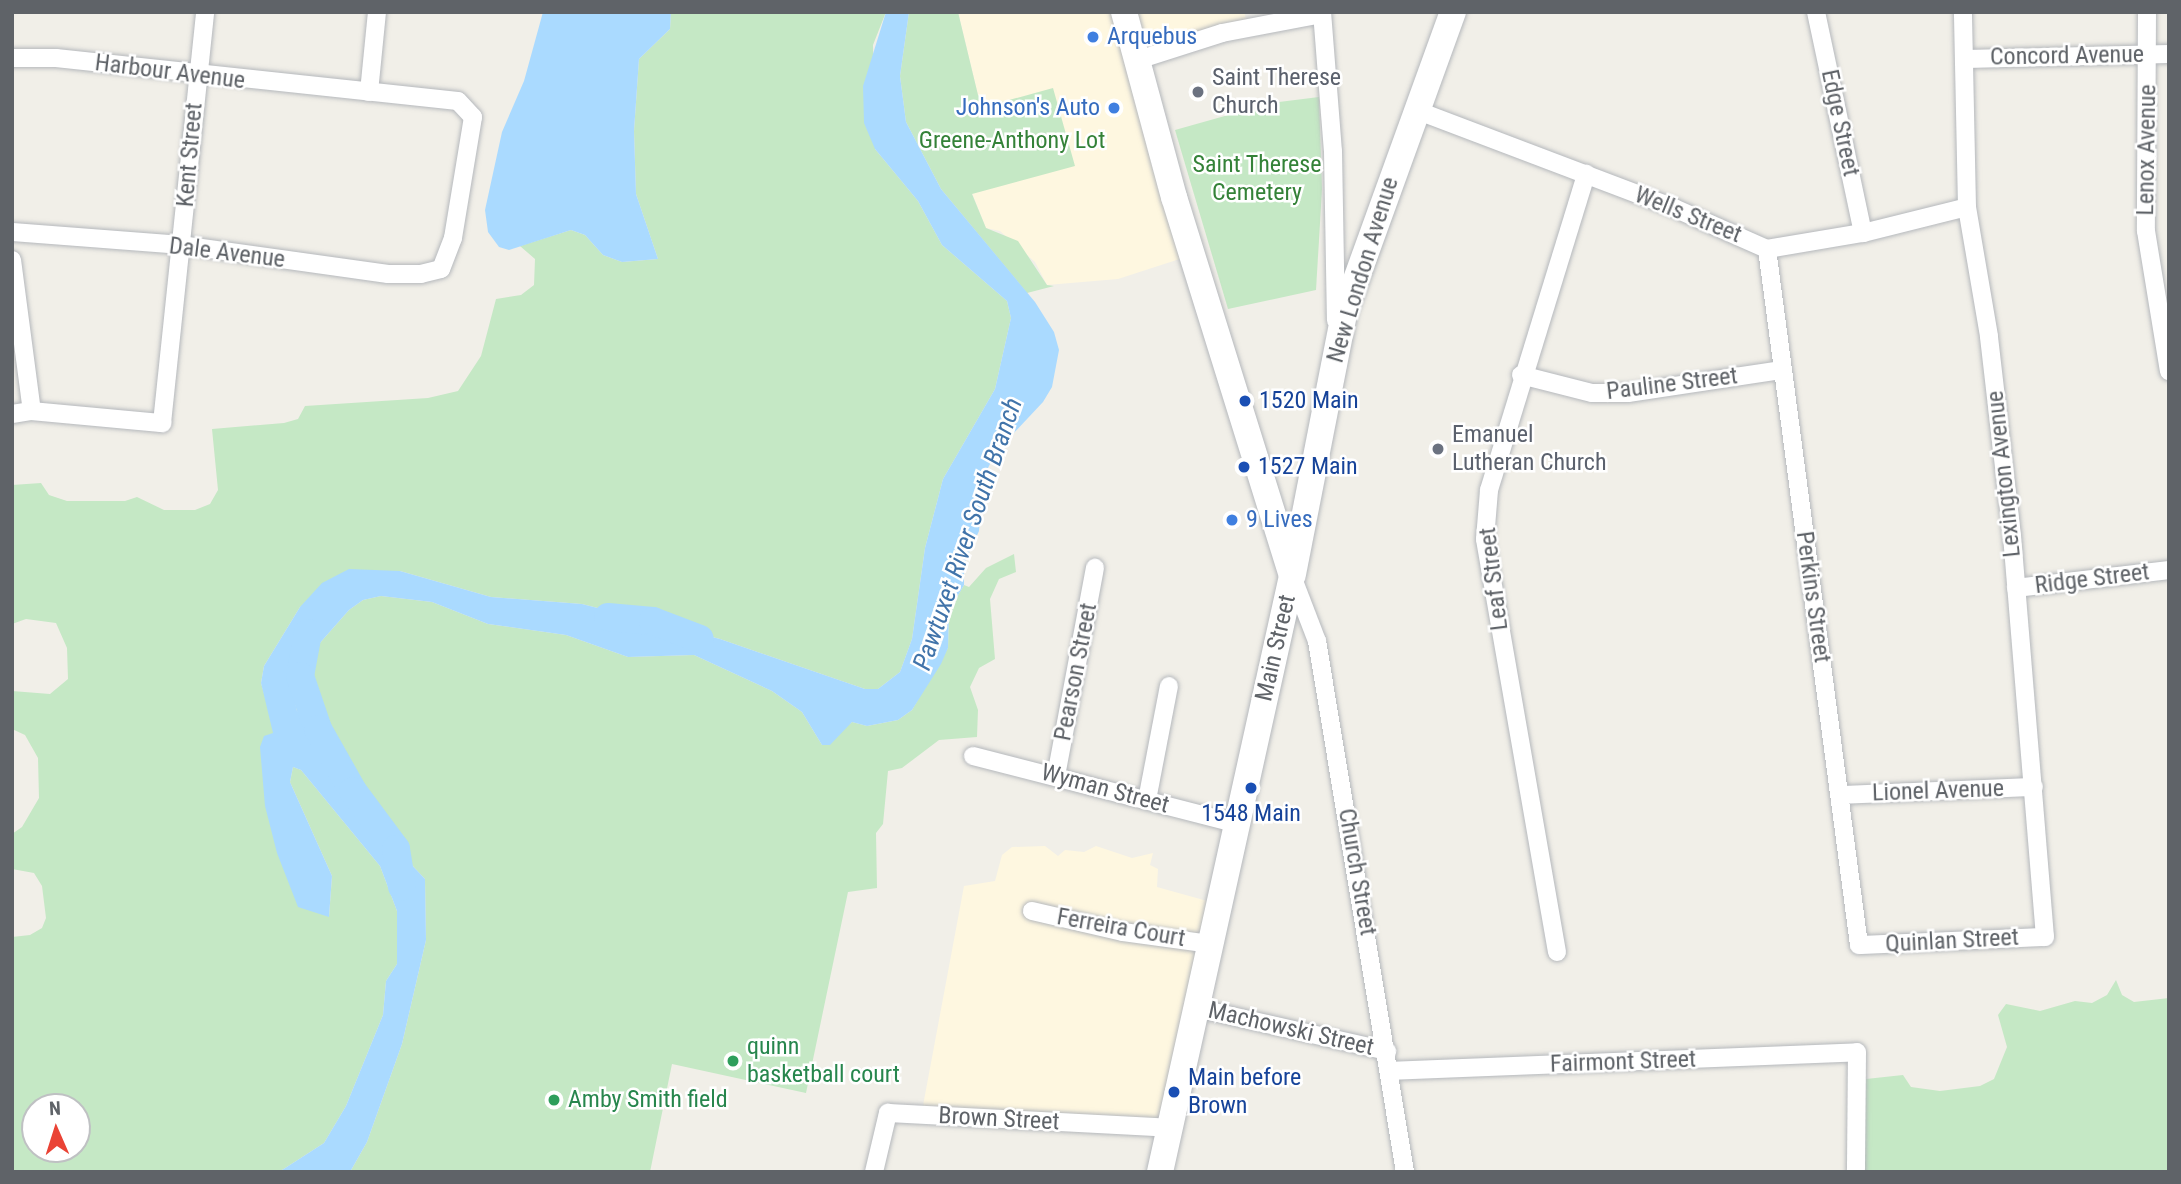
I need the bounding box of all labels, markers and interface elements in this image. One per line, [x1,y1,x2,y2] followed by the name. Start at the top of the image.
[1107,23,1197,51] place label: Arquebus
[1085,29,1101,45] marker: Arquebus
[1990,40,2144,72] street label: Concord Avenue
[93,49,247,95] street label: Harbour Avenue
[1212,64,1342,120] place label: Saint Therese Church
[1815,67,1865,179] street label: Edge Street
[1190,84,1206,100] marker: Saint Therese Church
[2131,84,2163,216] street label: Lenox Avenue
[956,94,1100,122] place label: Johnson's Auto
[1106,100,1122,116] marker: Johnson's Auto
[171,102,209,208] street label: Kent Street
[919,127,1105,155] park label: Greene-Anthony Lot
[1192,151,1322,207] park label: Saint Therese Cemetery
[1321,174,1405,366] street label: New London Avenue
[1630,181,1746,249] street label: Wells Street
[167,232,287,274] street label: Dale Avenue
[1605,362,1739,406] street label: Pauline Street
[1259,387,1359,415] place label: 1520 Main
[1981,389,2027,559] street label: Lexington Avenue
[1237,393,1253,409] marker: 1520 Main
[907,394,1029,674] water label: Pawtuxet River South Branch
[1452,421,1606,477] place label: Emanuel Lutheran Church
[1430,441,1446,457] marker: Emanuel Lutheran Church
[1258,453,1358,481] place label: 1527 Main
[1236,459,1252,475] marker: 1527 Main
[1246,506,1313,534] place label: 9 Lives
[1224,512,1240,528] marker: 9 Lives
[1473,526,1515,632] street label: Leaf Street
[1790,529,1836,665] street label: Perkins Street
[2033,558,2151,600] street label: Ridge Street
[1250,592,1302,704] street label: Main Street
[1049,601,1103,743] street label: Pearson Street
[1038,758,1172,820] street label: Wyman Street
[1872,774,2004,808] street label: Lionel Avenue
[1243,780,1259,796] marker: 1548 Main
[1201,800,1301,828] place label: 1548 Main
[1332,806,1382,938] street label: Church Street
[1055,903,1187,953] street label: Ferreira Court
[1885,923,2019,959] street label: Quinlan Street
[1205,996,1377,1062] street label: Machowski Street
[747,1033,900,1089] place label: quinn basketball court
[1550,1045,1696,1079] street label: Fairmont Street
[725,1053,741,1069] marker: quinn basketball court
[1188,1064,1301,1120] place label: Main before Brown
[1166,1084,1182,1100] marker: Main before Brown
[568,1086,728,1114] place label: Amby Smith field
[546,1092,562,1108] marker: Amby Smith field
[21,1093,91,1163] north arrow
[49,1097,61,1120] text: N
[938,1101,1060,1137] street label: Brown Street

